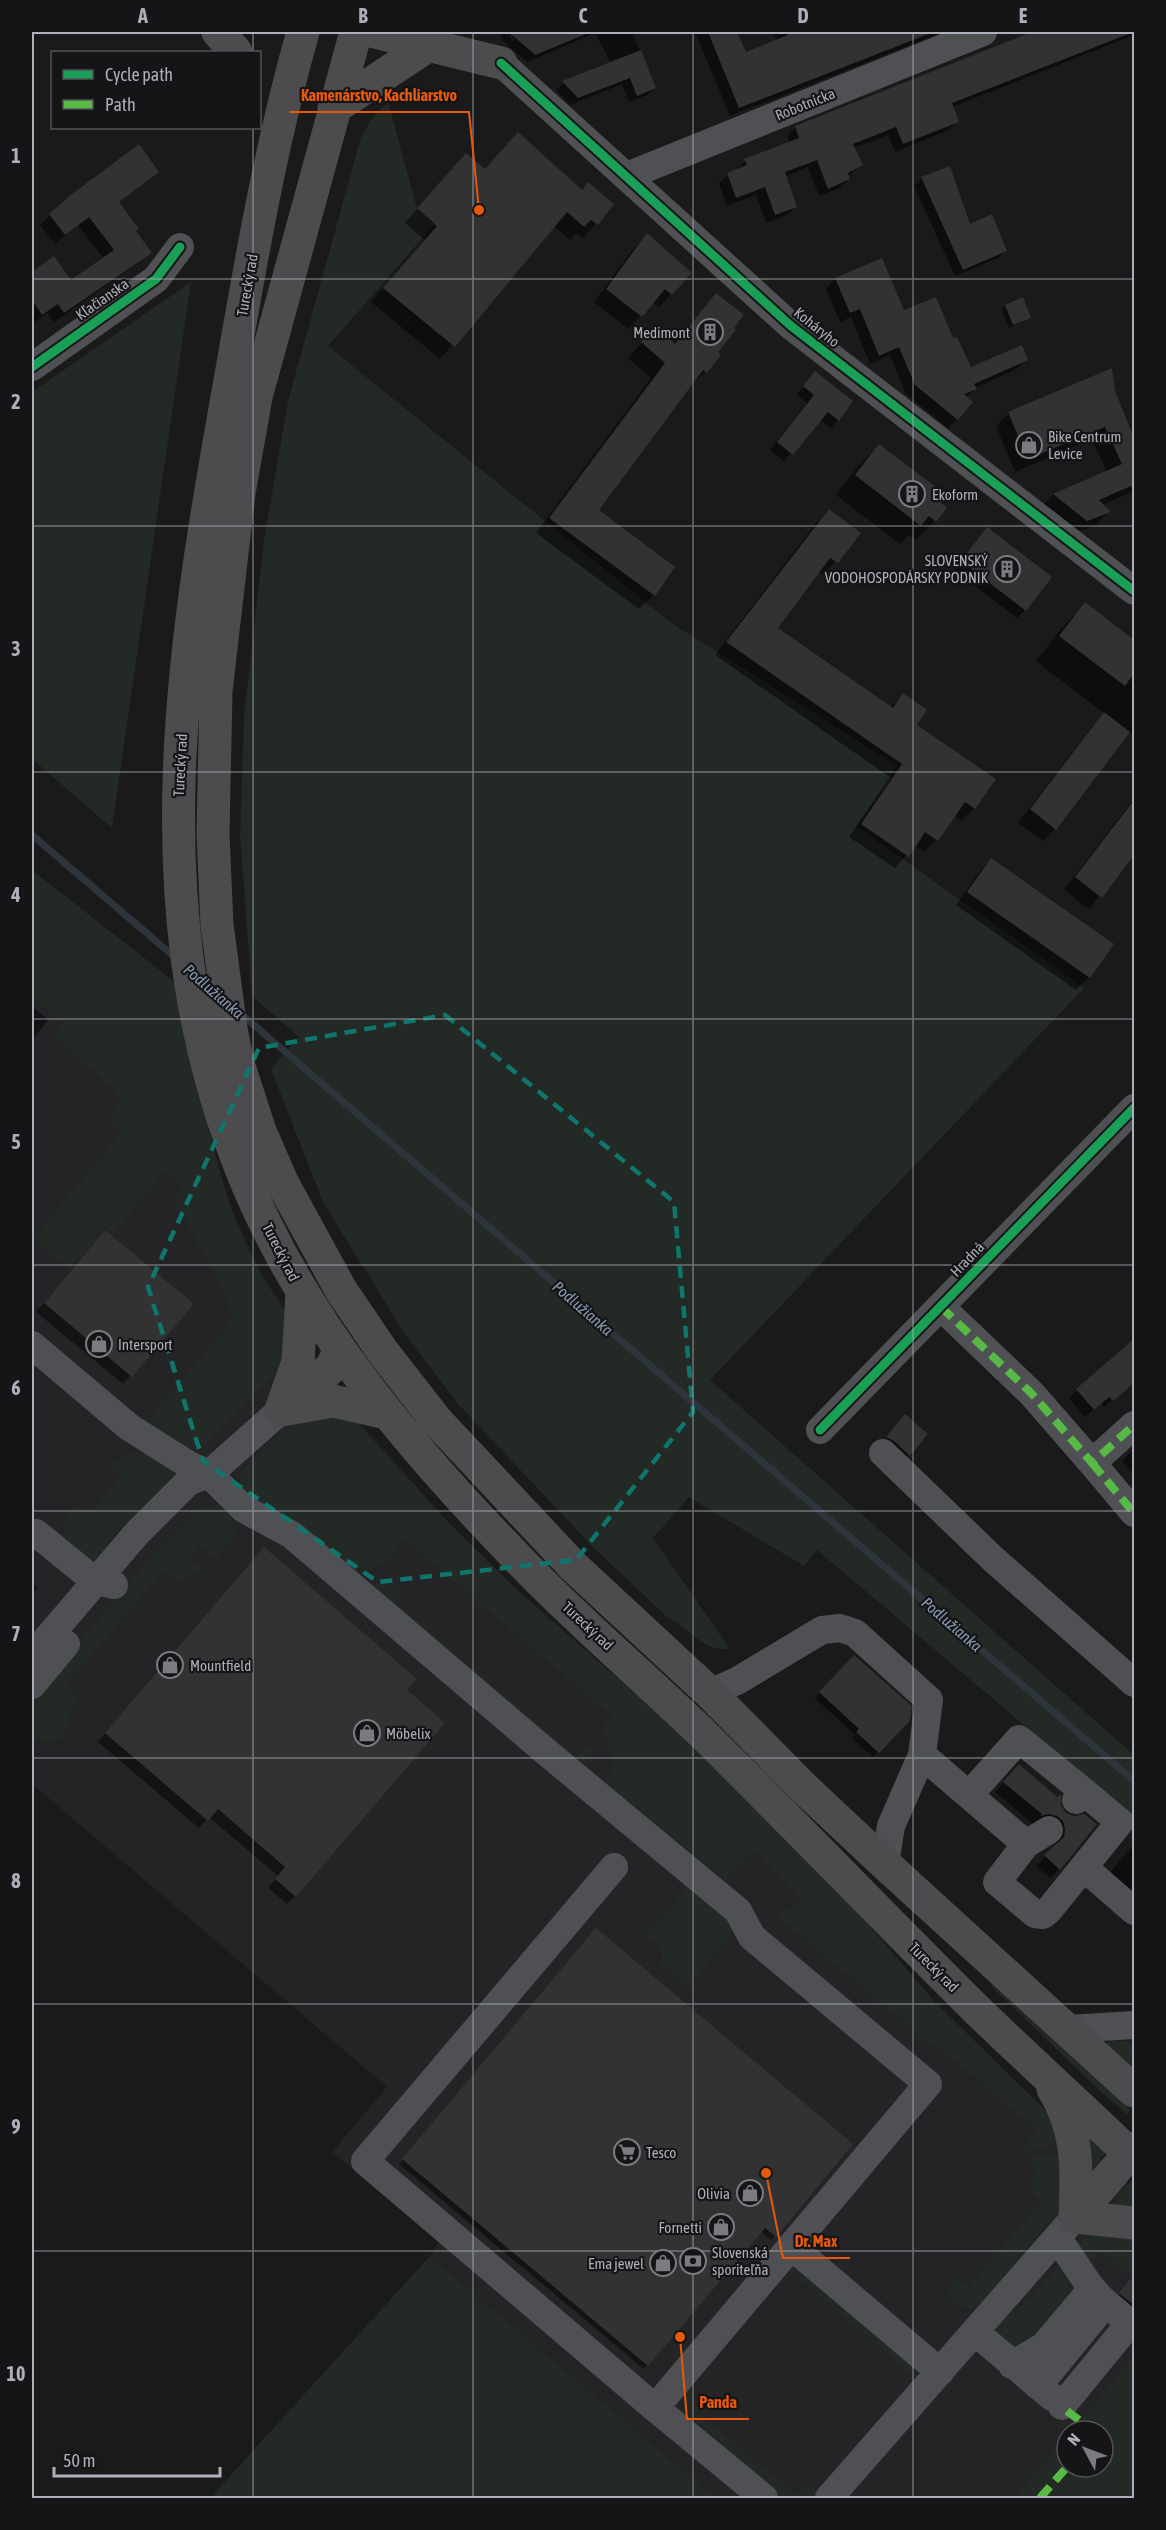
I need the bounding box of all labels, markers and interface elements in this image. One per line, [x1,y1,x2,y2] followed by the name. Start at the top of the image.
[137,4,148,27] text: A
[358,4,368,27] text: B
[579,4,588,27] text: C
[797,4,809,27] text: D
[1019,4,1028,27] text: E
[51,51,261,129] legend
[105,64,173,85] text: Cycle path
[289,78,469,112] callout: Kamenárstvo, Kachliarstvo
[773,84,837,124] street label: Robotnícka
[301,86,457,104] text: Kamenárstvo, Kachliarstvo
[105,94,136,115] text: Path
[11,144,21,167] text: 1
[233,253,261,317] street label: Turecký rad
[72,275,132,323] street label: Kľačianska
[791,304,843,350] street label: Koháryho
[695,317,725,347] building icon: Medimont
[633,324,690,341] place label: Medimont
[11,390,21,413] text: 2
[1048,428,1121,462] place label: Bike Centrum Levice
[1014,430,1044,460] shop icon: Bike Centrum Levice
[897,479,927,509] building icon: Ekoform
[932,486,978,503] place label: Ekoform
[825,552,989,586] place label: SLOVENSKÝ VODOHOSPODÁRSKY PODNIK
[992,554,1022,584] building icon: SLOVENSKÝ VODOHOSPODÁRSKY PODNIK
[11,637,21,660] text: 3
[170,733,190,797] street label: Turecký rad
[10,883,21,906] text: 4
[180,960,248,1022] water label: Podlužianka
[11,1130,21,1153] text: 5
[259,1220,303,1284] street label: Turecký rad
[947,1238,987,1280] street label: Hradná
[549,1277,617,1339] water label: Podlužianka
[84,1329,114,1359] shop icon: Intersport
[118,1336,173,1353] place label: Intersport
[11,1376,21,1399] text: 6
[918,1593,986,1655] water label: Podlužianka
[559,1598,617,1654] street label: Turecký rad
[11,1622,21,1645] text: 7
[155,1650,185,1680] shop icon: Mountfield
[190,1657,251,1674] place label: Mountfield
[352,1718,382,1748] shop icon: Möbelix
[386,1725,431,1742] place label: Möbelix
[11,1869,21,1892] text: 8
[906,1939,962,1995] street label: Turecký rad
[11,2115,21,2138] text: 9
[612,2137,642,2167] supermarket icon: Tesco
[646,2144,676,2161] place label: Tesco
[735,2178,765,2208] shop icon: Olivia
[697,2185,730,2202] place label: Olivia
[706,2212,736,2242] shop icon: Fornetti
[659,2219,702,2236] place label: Fornetti
[783,2224,850,2258] callout: Dr. Max
[795,2232,838,2250] text: Dr. Max
[712,2244,769,2278] place label: Slovenská sporiteľňa
[678,2246,708,2276] bank icon: Slovenská sporiteľňa
[648,2248,678,2278] shop icon: Ema jewel
[588,2255,644,2272] place label: Ema jewel
[7,2362,25,2385] text: 10
[687,2385,749,2419] callout: Panda
[699,2393,737,2411] text: Panda
[1055,2419,1115,2479] north arrow
[1064,2430,1084,2449] text: N
[54,2440,220,2478] scale bar
[63,2450,95,2471] text: 50 m

